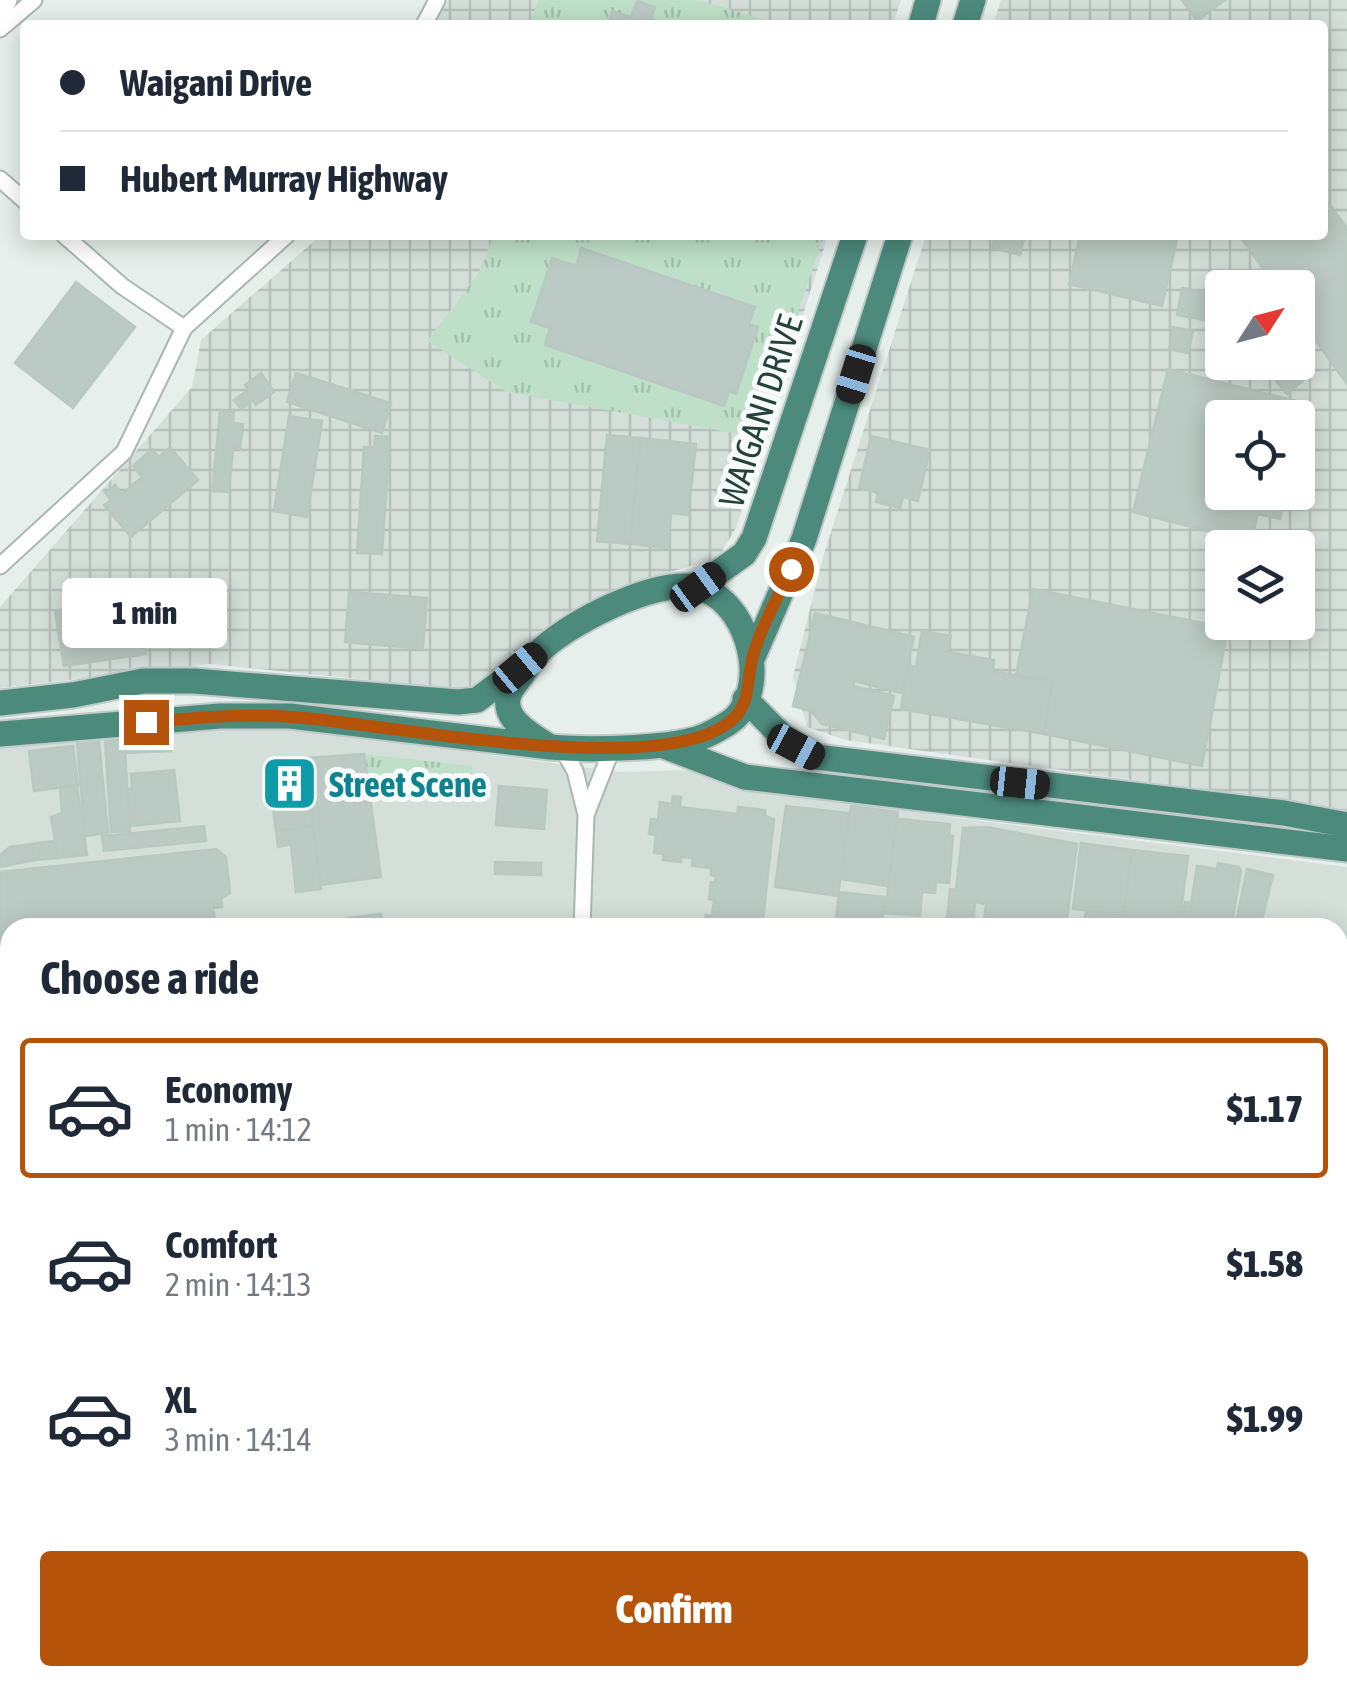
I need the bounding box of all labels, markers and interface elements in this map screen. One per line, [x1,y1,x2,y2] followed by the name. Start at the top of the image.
[120,61,312,104] text: Waigani Drive
[120,157,448,200] text: Hubert Murray Highway
[1205,270,1315,380] north arrow
[1205,270,1315,640] map controls
[710,310,810,512] street label: WAIGANI DRIVE
[833,341,879,407] car
[1205,400,1315,510] button: locate
[1205,530,1315,640] button: layers
[769,547,814,592] route start
[665,557,731,617] car
[64,577,228,647] callout: 1 min
[112,594,177,631] text: 1 min
[487,637,553,699] car
[124,700,169,745] route end
[762,720,830,774] car
[260,754,320,814] building icon: Street Scene
[329,764,487,804] place label: Street Scene
[989,765,1051,801] car
[40,952,259,1004] text: Choose a ride
[45,1063,135,1153] icon: car
[165,1068,292,1111] text: Economy
[1227,1087,1303,1130] text: $1.17
[165,1111,312,1148] text: 1 min · 14:12
[45,1218,135,1308] icon: car
[165,1223,277,1266] text: Comfort
[1227,1242,1303,1285] text: $1.58
[165,1266,312,1303] text: 2 min · 14:13
[45,1373,135,1463] icon: car
[165,1378,197,1421] text: XL
[1227,1397,1303,1440] text: $1.99
[165,1421,312,1458] text: 3 min · 14:14
[40,1551,1308,1666] button: Confirm

